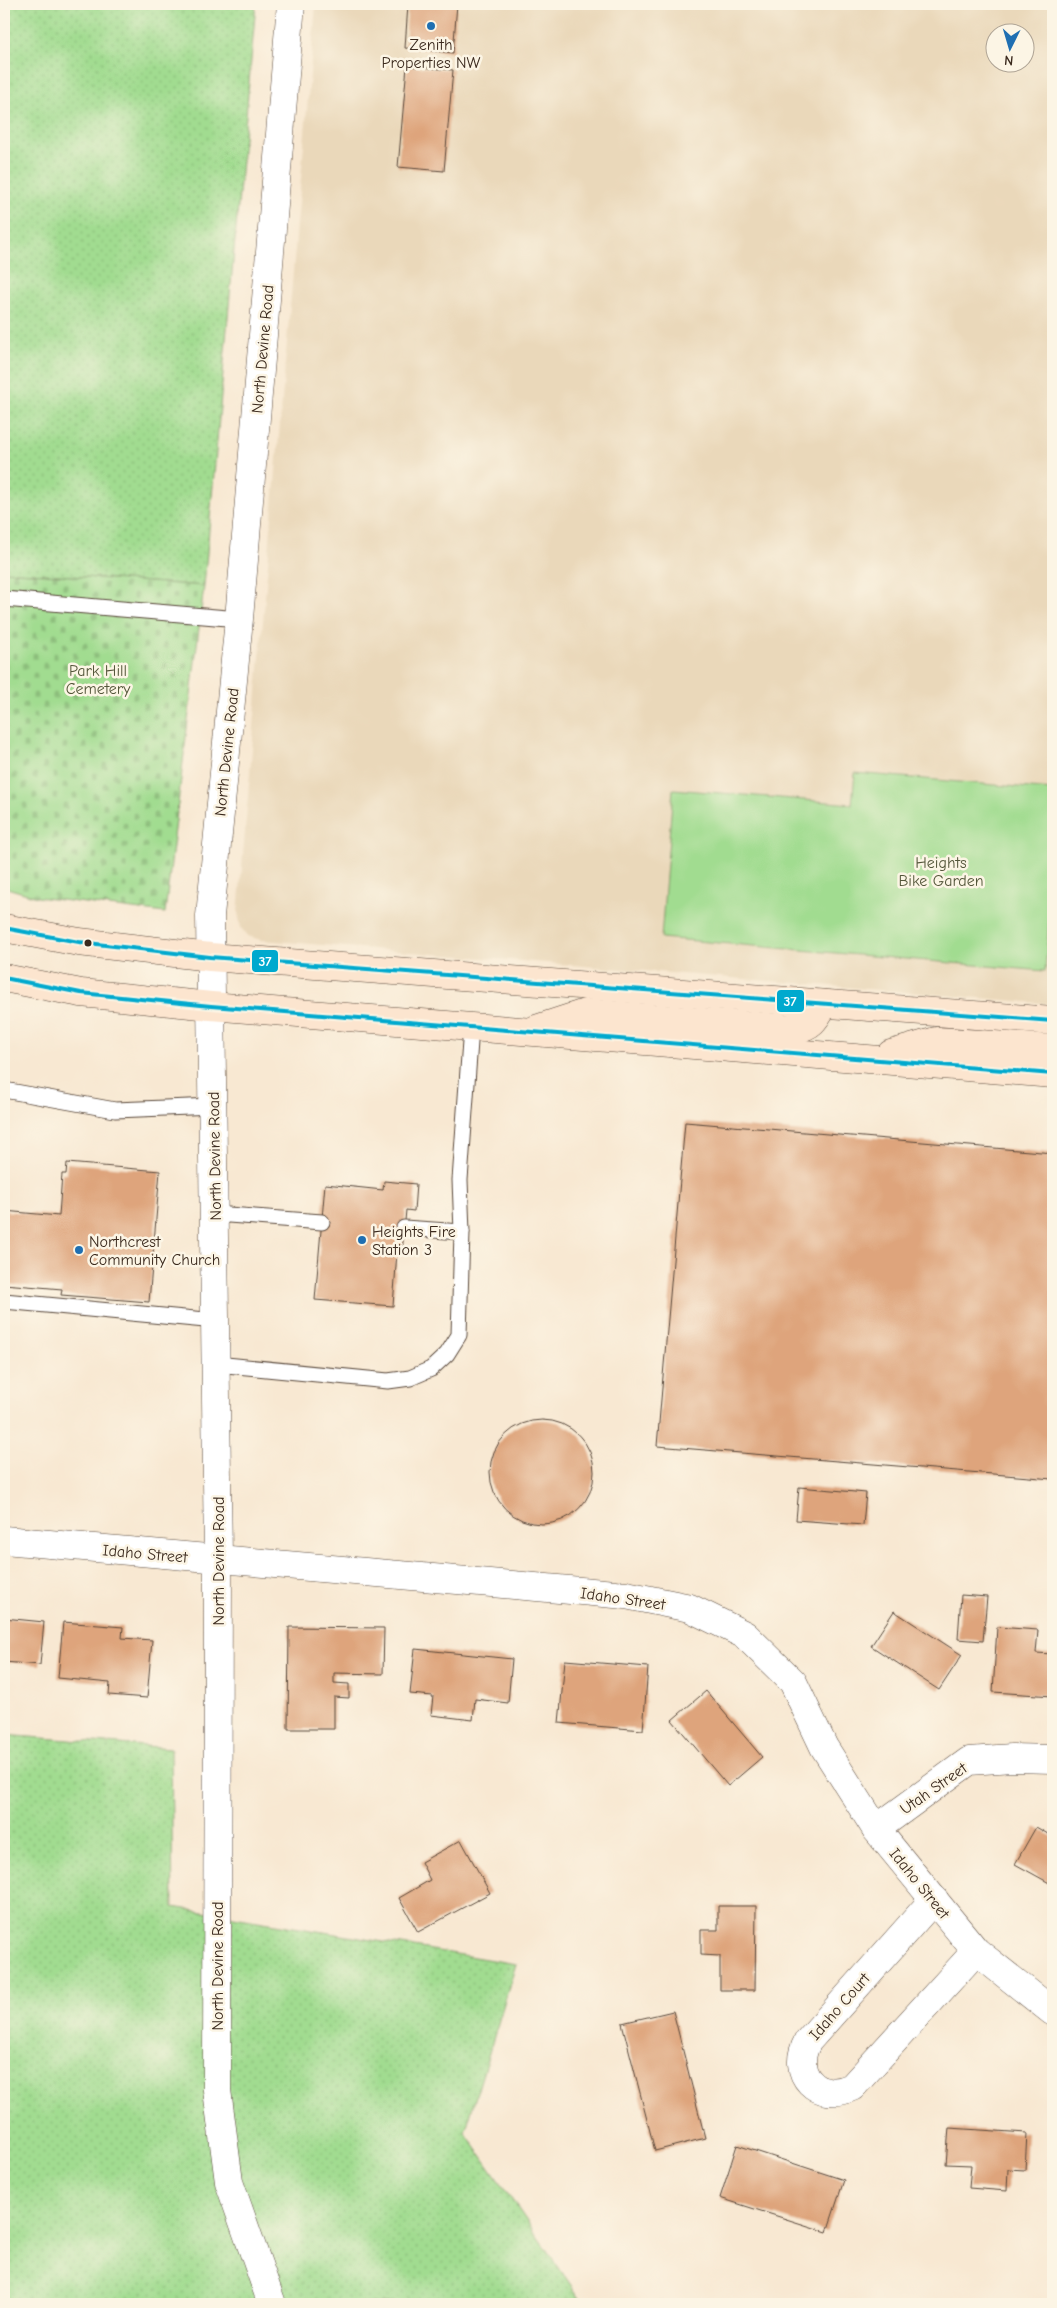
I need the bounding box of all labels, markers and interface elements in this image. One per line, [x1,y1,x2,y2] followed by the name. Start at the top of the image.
[425,20,437,32] marker: Zenith Properties NW
[984,22,1034,72] north arrow
[382,36,481,72] place label: Zenith Properties NW
[1004,52,1014,69] text: N
[248,284,278,414] street label: North Devine Road
[66,662,131,698] park label: Park Hill Cemetery
[211,687,243,817] street label: North Devine Road
[898,854,984,890] park label: Heights Bike Garden
[83,938,93,948] unlabelled marker
[251,949,279,973] line badge: 37
[258,953,272,970] text: 37
[776,989,805,1013] line badge: 37
[783,993,797,1010] text: 37
[205,1091,225,1221] street label: North Devine Road
[372,1223,456,1259] place label: Heights Fire Station 3
[89,1233,220,1269] place label: Northcrest Community Church
[356,1234,368,1246] marker: Heights Fire Station 3
[73,1244,85,1256] marker: Northcrest Community Church
[210,1497,228,1626] street label: North Devine Road
[102,1541,189,1567] street label: Idaho Street
[579,1584,667,1614] street label: Idaho Street
[897,1759,971,1818] street label: Utah Street
[885,1845,953,1923] street label: Idaho Street
[209,1902,227,2031] street label: North Devine Road
[806,1969,874,2044] street label: Idaho Court

